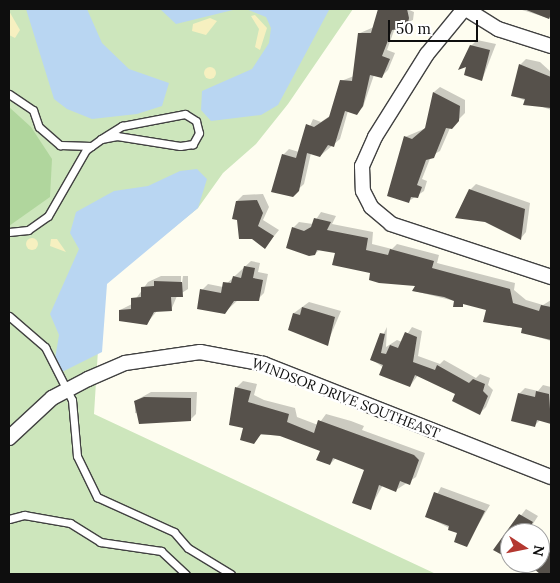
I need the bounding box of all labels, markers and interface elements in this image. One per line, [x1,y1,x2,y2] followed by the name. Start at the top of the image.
[390,10,480,42] scale bar
[396,19,431,38] text: 50 m
[250,354,442,442] street label: WINDSOR DRIVE SOUTHEAST
[500,523,550,573] north arrow
[529,544,549,558] text: N

